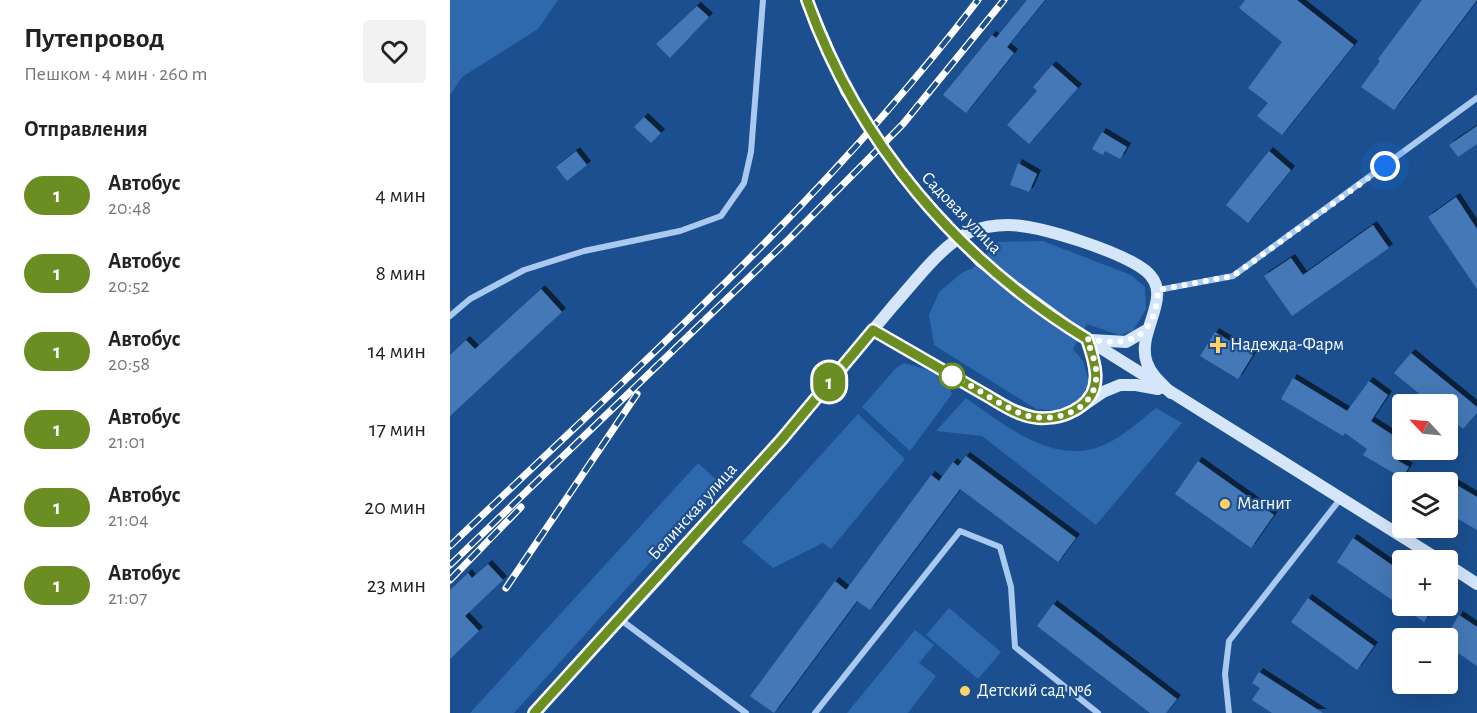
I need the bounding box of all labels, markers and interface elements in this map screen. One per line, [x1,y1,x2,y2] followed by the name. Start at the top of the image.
[363,20,426,83] button: heart
[24,25,164,53] text: Путепровод
[24,64,208,84] text: Пешком · 4 мин · 260 m
[24,118,148,140] text: Отправления
[1370,151,1400,181] your location
[918,168,1004,258] street label: Садовая улица
[108,172,181,194] text: Автобус
[375,184,426,206] text: 4 мин
[53,185,61,206] text: 1
[108,198,151,218] text: 20:48
[108,250,181,272] text: Автобус
[375,262,426,284] text: 8 мин
[53,263,61,284] text: 1
[108,276,150,296] text: 20:52
[108,328,181,350] text: Автобус
[1230,336,1344,354] place label: Надежда-Фарм
[1211,338,1225,352] marker: Надежда-Фарм
[368,340,426,362] text: 14 мин
[53,341,61,362] text: 1
[108,354,150,374] text: 20:58
[810,362,848,401] line badge: 1
[939,363,965,389] unlabelled marker
[825,372,833,393] text: 1
[1392,394,1458,460] north arrow
[1392,394,1458,694] map controls
[108,406,181,428] text: Автобус
[369,418,426,440] text: 17 мин
[53,419,61,440] text: 1
[108,432,146,452] text: 21:01
[645,460,741,564] street label: Белинская улица
[1392,472,1458,538] button: layers
[108,484,181,506] text: Автобус
[1237,495,1292,513] place label: Магнит
[364,496,426,518] text: 20 мин
[53,497,61,518] text: 1
[1218,497,1232,511] marker: Магнит
[108,510,149,530] text: 21:04
[1392,550,1458,616] button: +
[108,562,181,584] text: Автобус
[367,574,426,596] text: 23 мин
[53,575,61,596] text: 1
[108,588,147,608] text: 21:07
[1392,628,1458,694] button: −
[977,682,1092,700] place label: Детский сад №6
[958,684,972,698] marker: Детский сад №6

